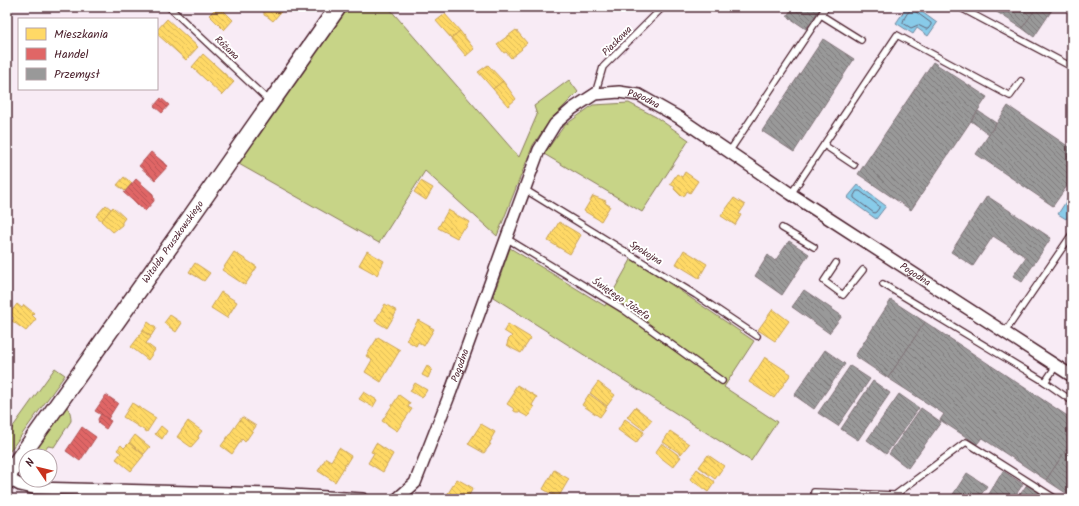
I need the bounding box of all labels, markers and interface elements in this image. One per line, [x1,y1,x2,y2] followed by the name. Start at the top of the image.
[18,18,158,90] legend
[598,22,636,60] street label: Piaskowa
[54,25,109,44] text: Mieszkania
[211,32,243,64] street label: Różana
[54,45,88,64] text: Handel
[54,65,100,84] text: Przemysł
[626,85,663,113] street label: Pogodna
[138,197,208,287] street label: Witolda Pruszkowskiego
[626,237,666,270] street label: Spokojna
[897,258,934,291] street label: Pogodna
[589,274,653,325] street label: Świętego Józefa
[447,346,474,384] street label: Pogodna
[18,448,58,488] north arrow
[21,455,40,471] text: N

